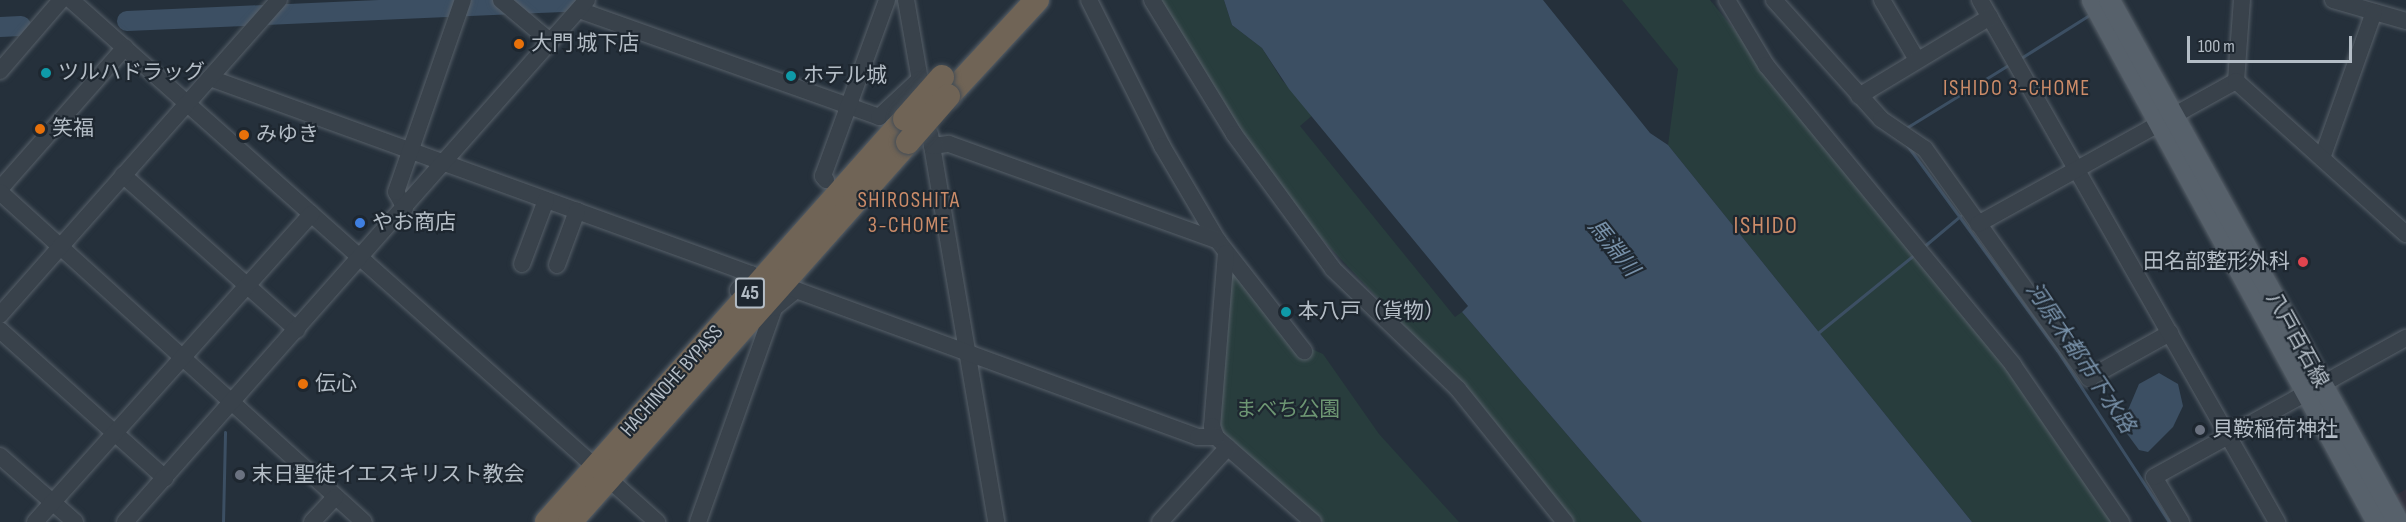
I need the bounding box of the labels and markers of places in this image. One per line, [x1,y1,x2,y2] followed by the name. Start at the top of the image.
[531,31,639,57] place label: 大門 城下店
[512,37,526,51] marker: 大門 城下店
[58,60,205,86] place label: ツルハドラッグ
[803,63,887,89] place label: ホテル城
[39,66,53,80] marker: ツルハドラッグ
[784,69,798,83] marker: ホテル城
[52,116,94,142] place label: 笑福
[33,122,47,136] marker: 笑福
[256,122,319,148] place label: みゆき
[237,128,251,142] marker: みゆき
[372,210,456,236] place label: やお商店
[353,216,367,230] marker: やお商店
[2143,249,2290,275] place label: 田名部整形外科
[2294,253,2312,271] marker: 田名部整形外科
[1298,299,1445,325] place label: 本八戸（貨物）
[1279,305,1293,319] marker: 本八戸（貨物）
[315,371,357,397] place label: 伝心
[296,377,310,391] marker: 伝心
[2212,417,2338,443] place label: 貝鞍稲荷神社
[2193,423,2207,437] marker: 貝鞍稲荷神社
[252,462,525,488] place label: 末日聖徒イエスキリスト教会
[233,468,247,482] marker: 末日聖徒イエスキリスト教会

